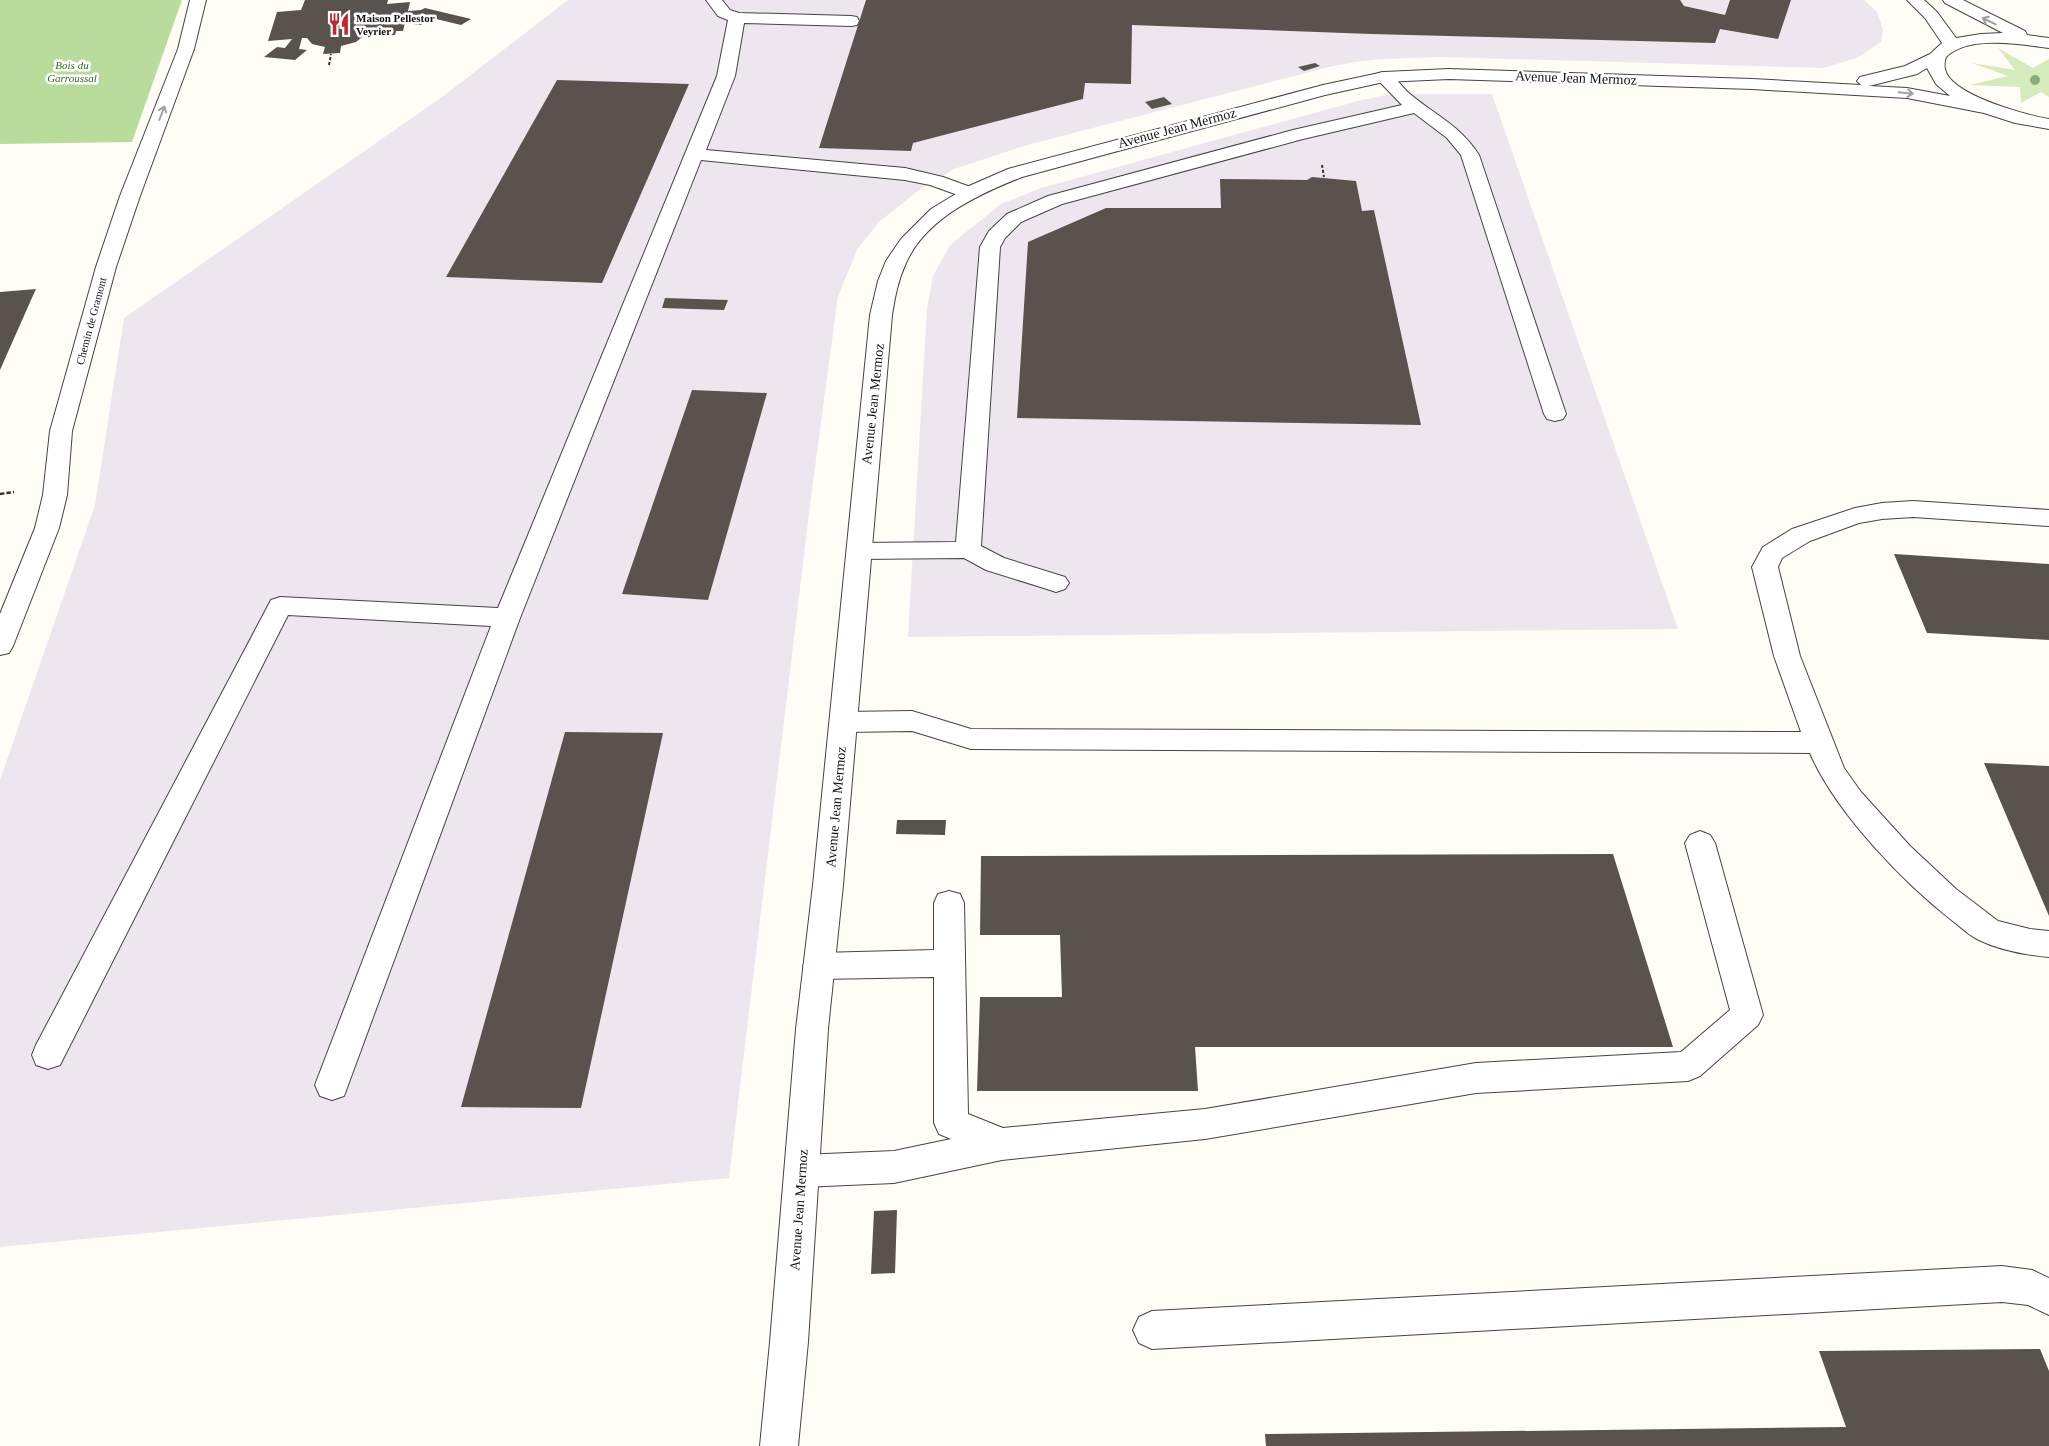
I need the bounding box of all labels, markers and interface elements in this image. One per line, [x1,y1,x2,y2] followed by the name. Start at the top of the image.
[326,11,352,37] restaurant icon: Maison Pellestor Veyrier
[356,12,435,37] place label: Maison Pellestor Veyrier
[1982,16,1997,26] one-way arrow
[47,59,97,84] park label: Bois du Garroussal
[1515,68,1637,88] street label: Avenue Jean Mermoz
[1898,88,1914,98] one-way arrow
[1116,105,1238,151] street label: Avenue Jean Mermoz
[158,106,167,121] one-way arrow
[74,276,108,366] street label: Chemin de Gramont
[859,343,887,465] street label: Avenue Jean Mermoz
[823,746,849,868] street label: Avenue Jean Mermoz
[787,1149,811,1271] street label: Avenue Jean Mermoz

